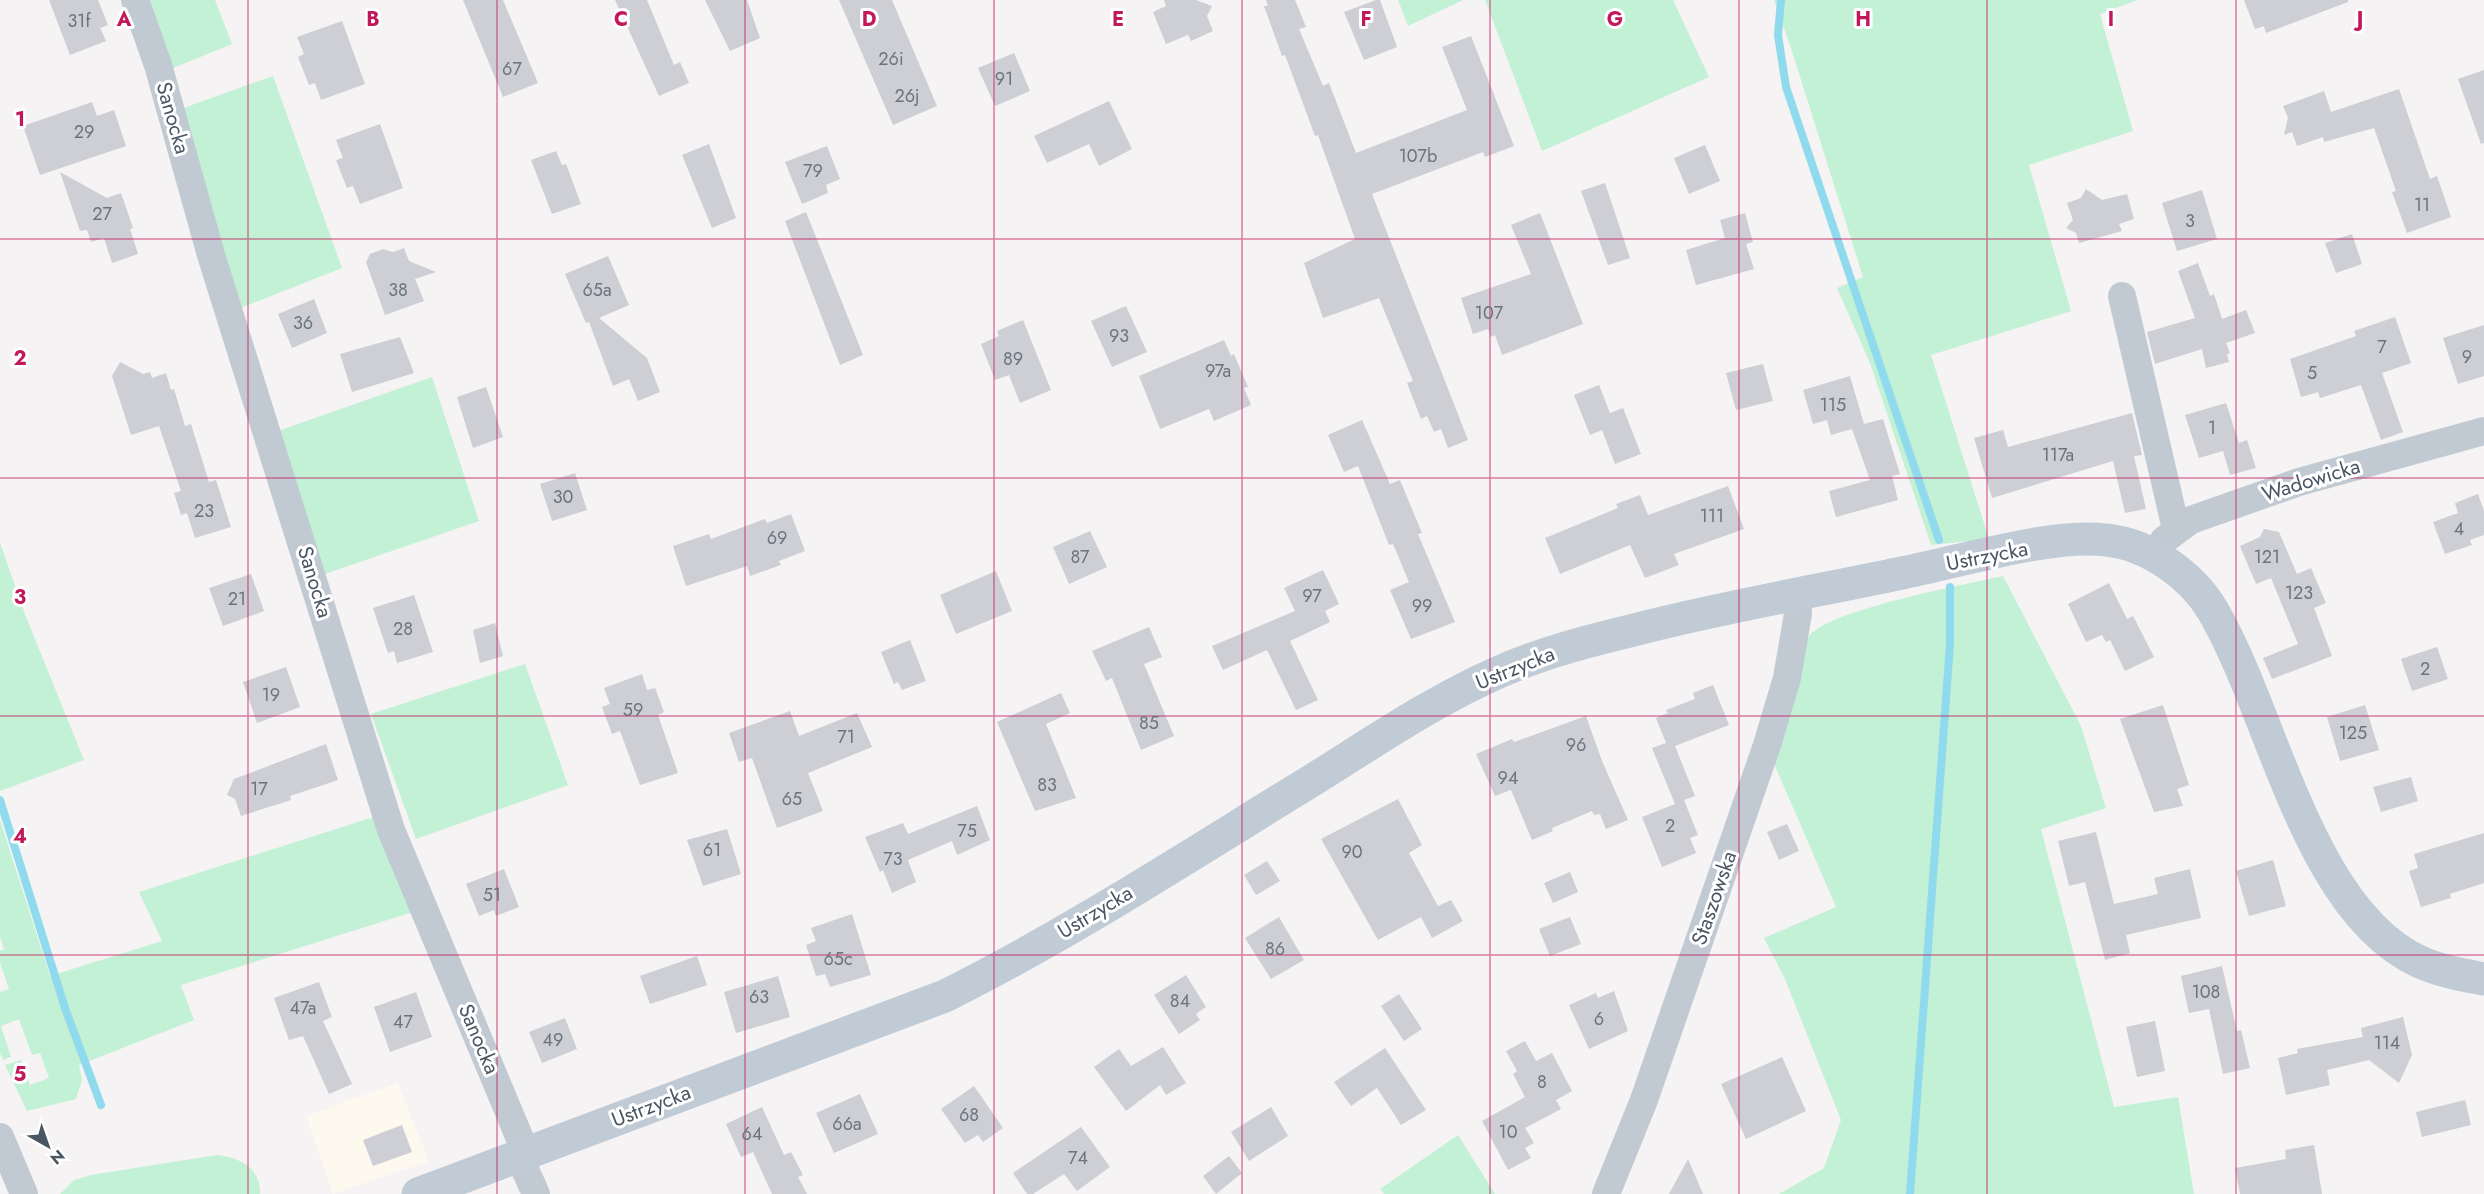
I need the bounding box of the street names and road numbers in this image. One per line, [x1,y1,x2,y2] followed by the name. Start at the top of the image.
[148,79,198,157] street label: Sanocka
[2258,451,2364,509] street label: Wadowicka
[1944,533,2030,579] street label: Ustrzycka
[290,542,340,622] street label: Sanocka
[1471,639,1559,697] street label: Ustrzycka
[1684,847,1744,949] street label: Staszowska
[1052,878,1138,946] street label: Ustrzycka
[451,999,507,1079] street label: Sanocka
[607,1077,695,1135] street label: Ustrzycka

